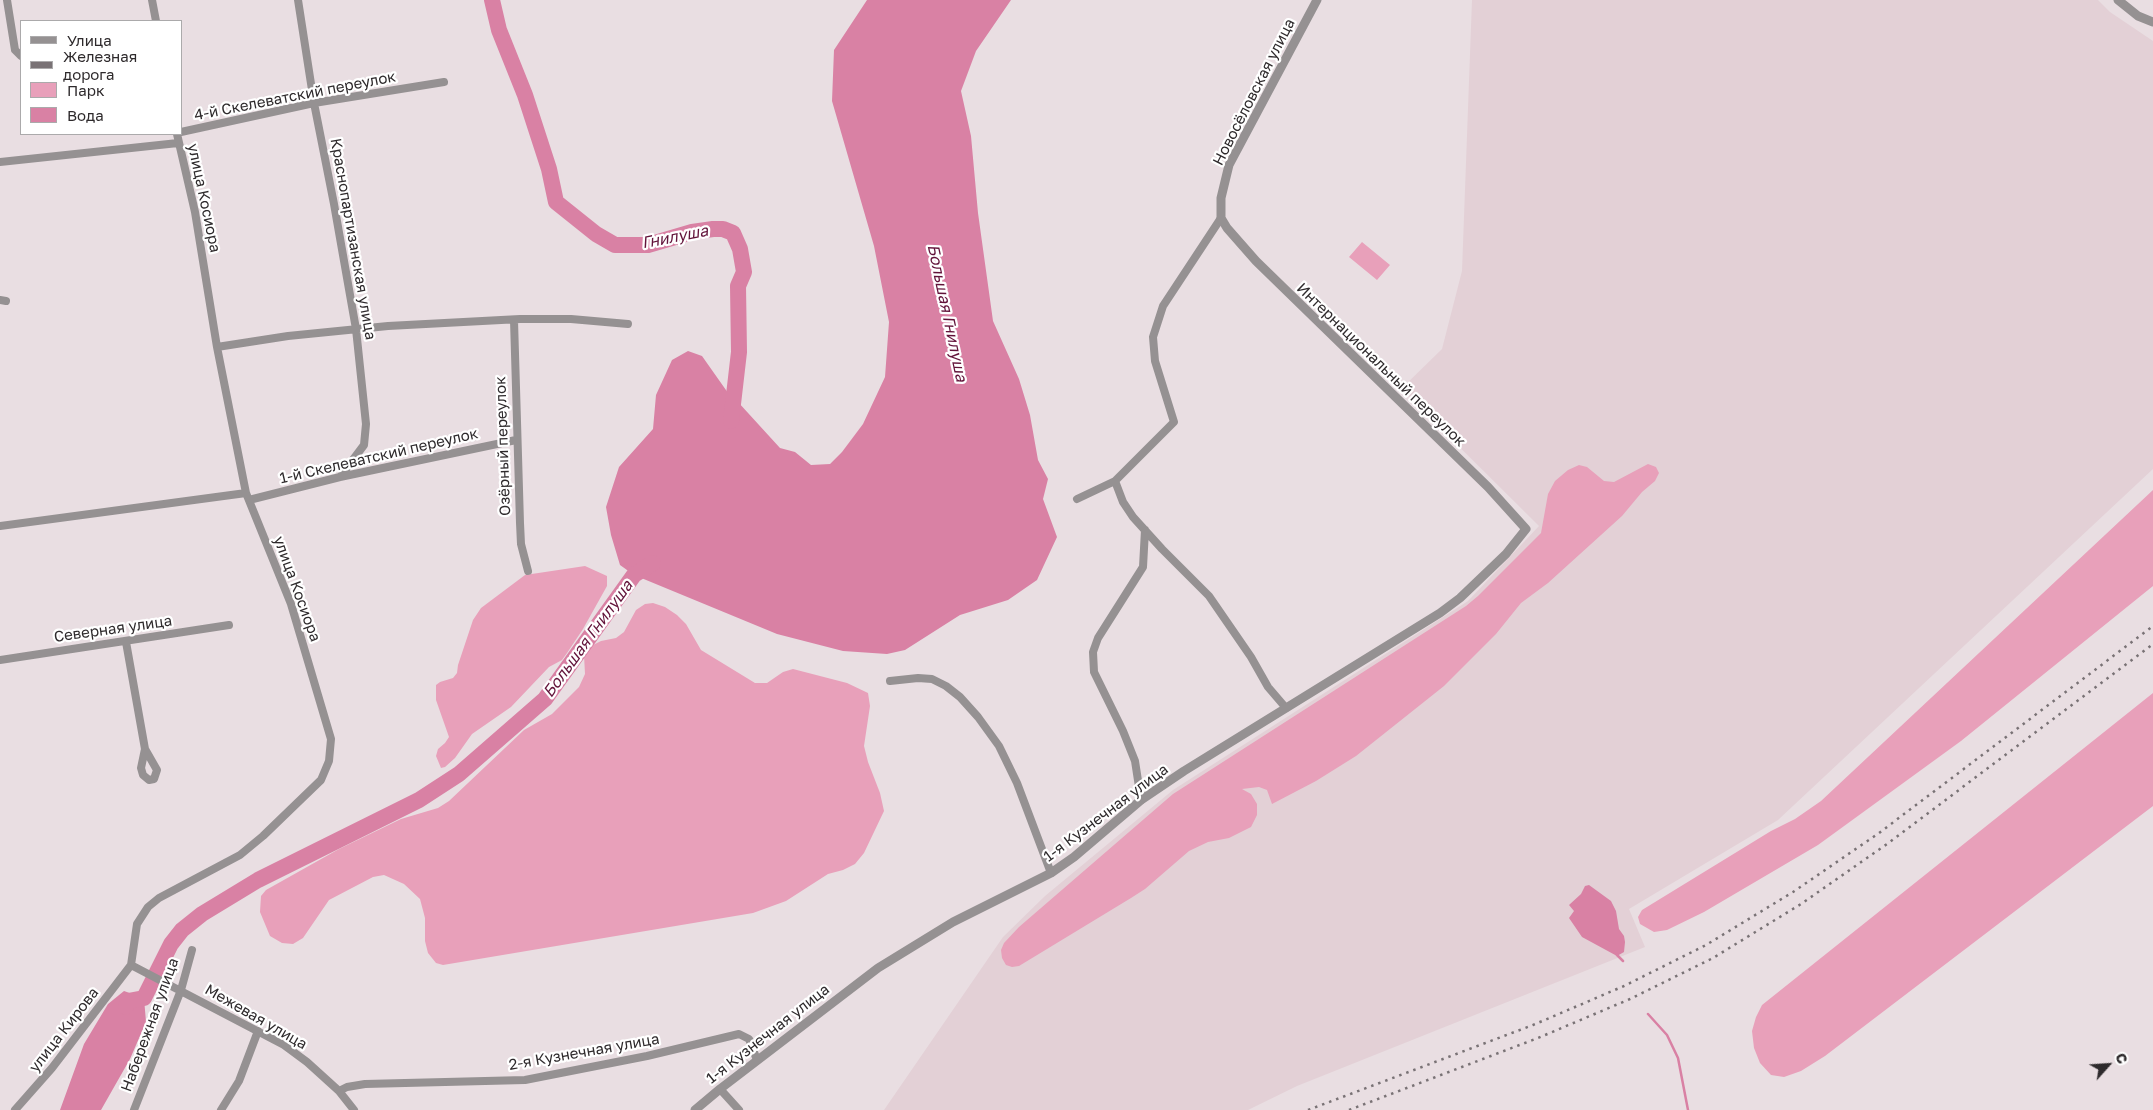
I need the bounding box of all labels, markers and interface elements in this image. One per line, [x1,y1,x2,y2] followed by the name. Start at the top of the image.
[1209,16,1299,168] street label: Новосёловская улица
[20,20,182,135] legend
[67,31,112,49] text: Улица
[63,47,137,83] text: Железная дорога
[193,68,397,124] street label: 4-й Скелеватский переулок
[67,81,105,99] text: Парк
[67,106,104,124] text: Вода
[326,137,380,341] street label: Краснопартизанская улица
[184,142,224,254] street label: улица Косиора
[640,221,710,253] water label: Гнилуша
[923,243,971,383] water label: Большая Гнилуша
[1293,279,1469,451] street label: Интернациональный переулок
[492,376,514,516] street label: Озёрный переулок
[278,424,480,488] street label: 1-й Скелеватский переулок
[270,534,324,644] street label: улица Косиора
[539,577,637,701] water label: Большая Гнилуша
[53,612,173,646] street label: Северная улица
[1040,760,1172,866] street label: 1-я Кузнечная улица
[117,956,183,1094] street label: Набережная улица
[202,980,310,1054] street label: Межевая улица
[703,980,833,1088] street label: 1-я Кузнечная улица
[25,984,103,1076] street label: улица Кирова
[507,1030,661,1074] street label: 2-я Кузнечная улица
[2083,1040,2133,1090] north arrow
[2112,1050,2132,1066] text: С

